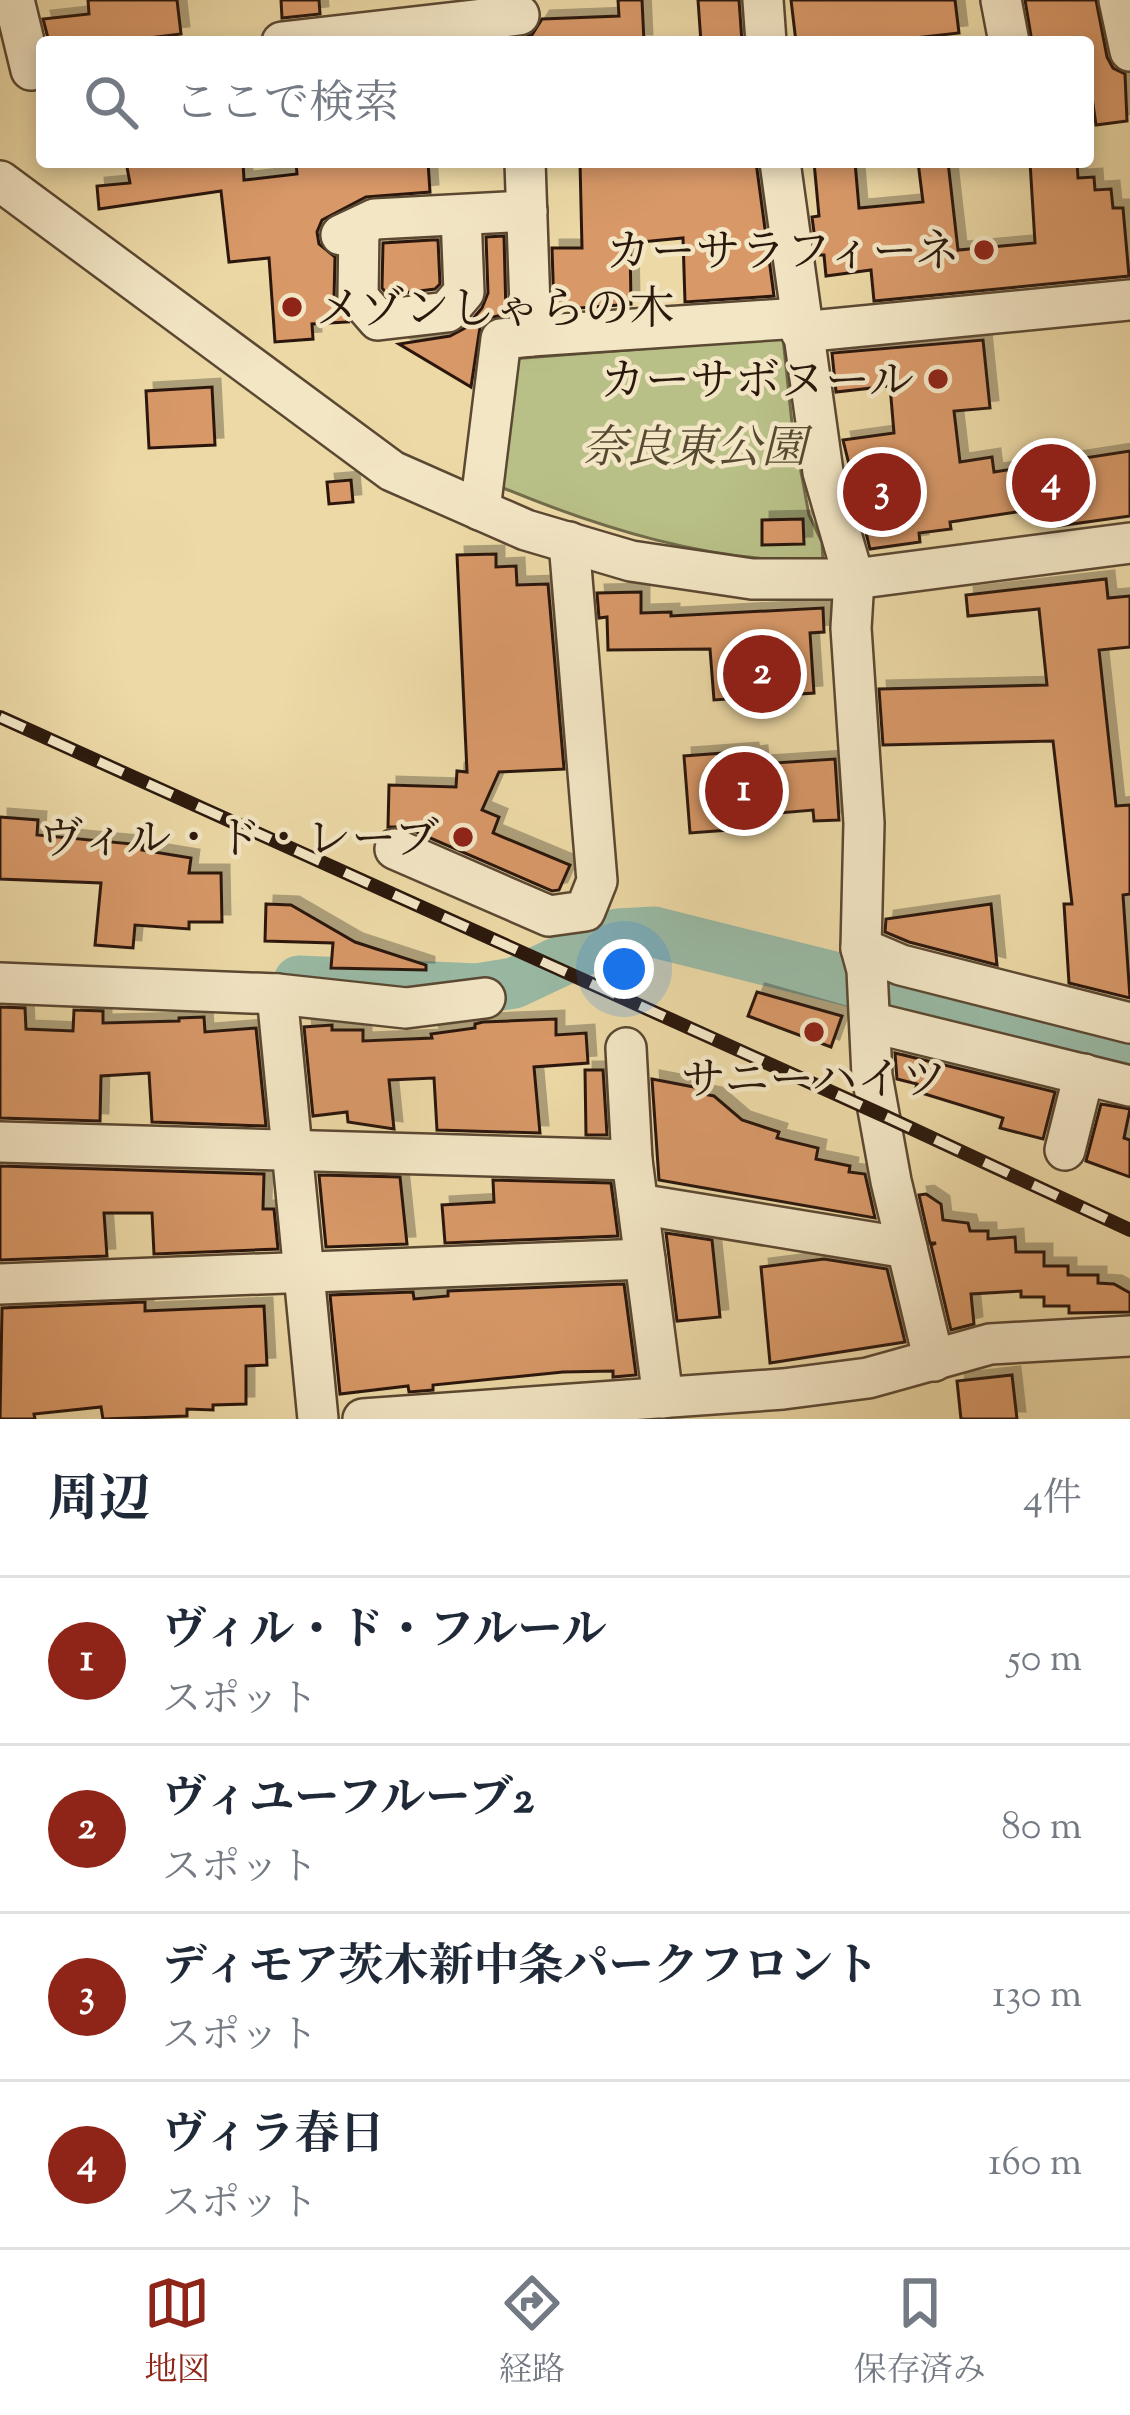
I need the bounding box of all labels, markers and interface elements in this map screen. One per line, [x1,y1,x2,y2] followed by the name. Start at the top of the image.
[36,36,1094,168] search box
[78,69,144,135] icon: search
[174,74,399,139] text: ここで検索
[606,223,960,288] place label: カーサラフィーネ
[971,237,997,263] marker: カーサラフィーネ
[316,280,675,345] place label: メゾンしゃらの木
[279,294,305,320] marker: メゾンしゃらの木
[600,352,914,417] place label: カーサボヌール
[925,366,951,392] marker: カーサボヌール
[581,419,813,484] park label: 奈良東公園
[1012,438,1090,528] pin: 4
[843,447,921,537] pin: 3
[723,629,801,719] pin: 2
[705,746,783,836] pin: 1
[39,810,439,875] place label: ヴィル・ド・レーブ
[450,824,476,850] marker: ヴィル・ド・レーブ
[594,939,654,999] your location
[801,1019,827,1045] marker: サニーハイツ
[681,1051,947,1116] place label: サニーハイツ
[48,1466,150,1539] text: 周辺
[1023,1473,1082,1529] text: 4件
[162,1601,607,1666] text: ヴィル・ド・フルール
[80,1633,94,1689] text: 1
[1007,1633,1082,1689] text: 50 m
[162,1674,318,1730] text: スポット
[162,1769,534,1834] text: ヴィユーフルーブ2
[78,1801,96,1857] text: 2
[1001,1801,1082,1857] text: 80 m
[162,1842,318,1898] text: スポット
[162,1937,878,2002] text: ディモア茨木新中条パークフロント
[79,1969,95,2025] text: 3
[992,1969,1082,2025] text: 130 m
[162,2010,318,2066] text: スポット
[162,2105,384,2170] text: ヴィラ春日
[77,2137,97,2193] text: 4
[988,2137,1082,2193] text: 160 m
[162,2178,318,2234] text: スポット
[144,2270,210,2396] tab: 地図
[499,2270,565,2396] tab: 経路
[854,2270,986,2396] tab: 保存済み

